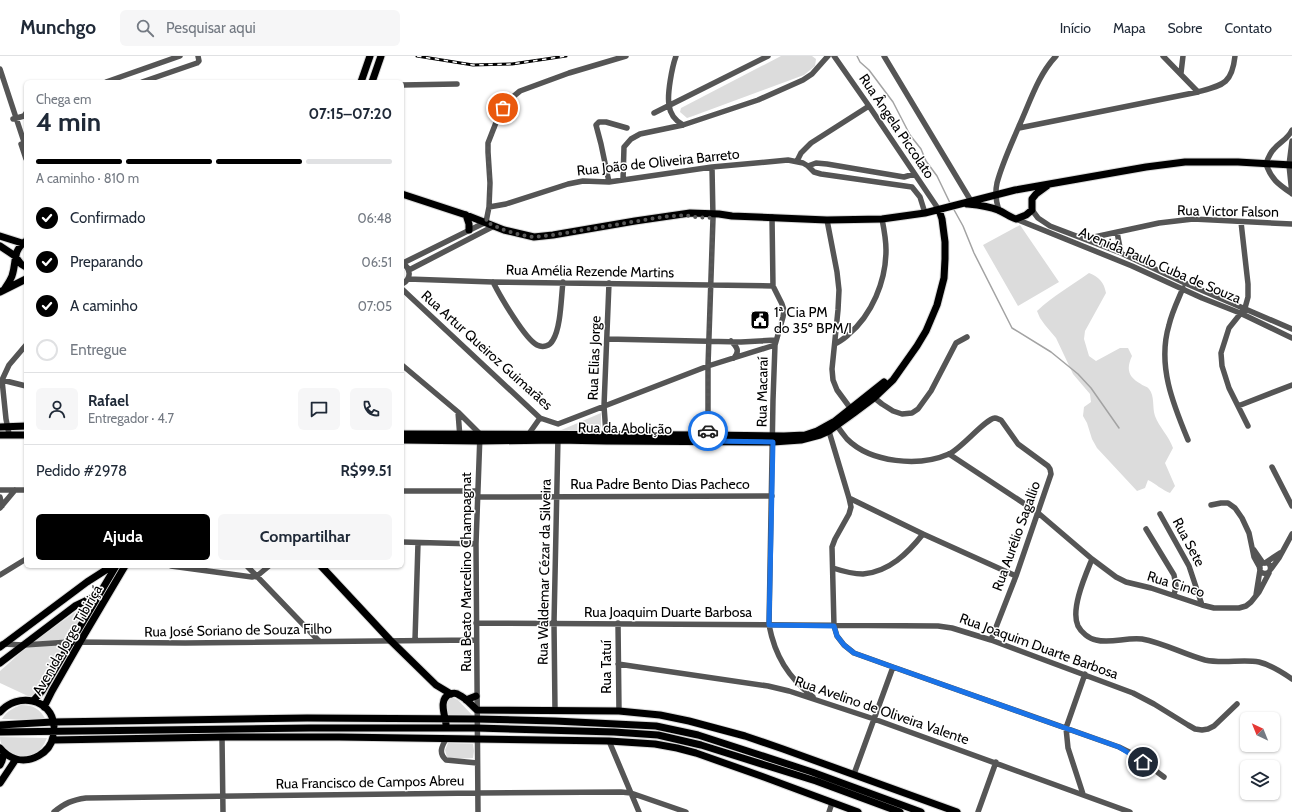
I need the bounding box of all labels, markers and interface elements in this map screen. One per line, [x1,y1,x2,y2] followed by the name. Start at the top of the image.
[120,10,400,46] search box
[20,16,96,39] text: Munchgo
[134,17,156,39] icon: search
[166,19,256,37] text: Pesquisar aqui
[1060,19,1091,37] text: Início
[1113,19,1145,37] text: Mapa
[1167,19,1202,37] text: Sobre
[1224,19,1272,37] text: Contato
[855,70,939,182] street label: Rua Ângela Piccolato
[36,91,91,107] text: Chega em
[486,91,520,125] pin
[492,97,514,119] icon: bag
[308,105,392,123] text: 07:15–07:20
[36,106,101,138] text: 4 min
[576,144,741,179] street label: Rua João de Oliveira Barreto
[36,170,139,186] text: A caminho · 810 m
[1177,201,1279,221] street label: Rua Victor Falson
[36,207,58,229] icon: check
[70,209,145,227] text: Confirmado
[357,210,392,226] text: 06:48
[1076,223,1244,307] street label: Avenida Paulo Cuba de Souza
[36,251,58,273] icon: check
[70,253,143,271] text: Preparando
[362,254,392,270] text: 06:51
[506,261,674,281] street label: Rua Amélia Rezende Martins
[418,286,557,414] street label: Rua Artur Queiroz Guimarães
[36,295,58,317] icon: check
[70,297,138,315] text: A caminho
[358,298,392,314] text: 07:05
[774,303,852,337] place label: 1ª Cia PM do 35º BPM/I
[749,309,771,331] public building icon: 1ª Cia PM do 35º BPM/I
[584,315,604,401] street label: Rua Elias Jorge
[70,341,127,359] text: Entregue
[752,357,772,427] street label: Rua Macaraí
[36,388,78,430] button: person
[298,388,340,430] button: chat
[350,388,392,430] button: phone
[88,392,129,410] text: Rafael
[88,410,174,426] text: Entregador · 4.7
[688,411,728,451] courier
[578,418,673,438] street label: Rua da Abolição
[697,420,719,442] icon: car
[36,462,127,480] text: Pedido #2978
[340,462,392,480] text: R$99.51
[457,472,475,672] street label: Rua Beato Marcelino Champagnat
[570,475,750,493] street label: Rua Padre Bento Dias Pacheco
[988,478,1044,593] street label: Rua Aurélio Sagallio
[533,479,555,665] street label: Rua Waldemar Cézar da Silveira
[36,514,210,560] button: Ajuda
[218,514,392,560] button: Compartilhar
[1169,515,1209,569] street label: Rua Sete
[1145,567,1207,601] street label: Rua Cinco
[28,581,106,699] street label: Avenida Jorge Tibiriçá
[584,603,752,621] street label: Rua Joaquim Duarte Barbosa
[957,609,1121,683] street label: Rua Joaquim Duarte Barbosa
[144,619,332,641] street label: Rua José Soriano de Souza Filho
[597,640,615,694] street label: Rua Tatuí
[792,672,972,748] street label: Rua Avelino de Oliveira Valente
[1240,712,1280,752] north arrow
[1240,712,1280,800] map controls
[1126,745,1160,779] pin
[1132,751,1154,773] icon: home
[1240,760,1280,800] button: layers
[276,771,464,793] street label: Rua Francisco de Campos Abreu

